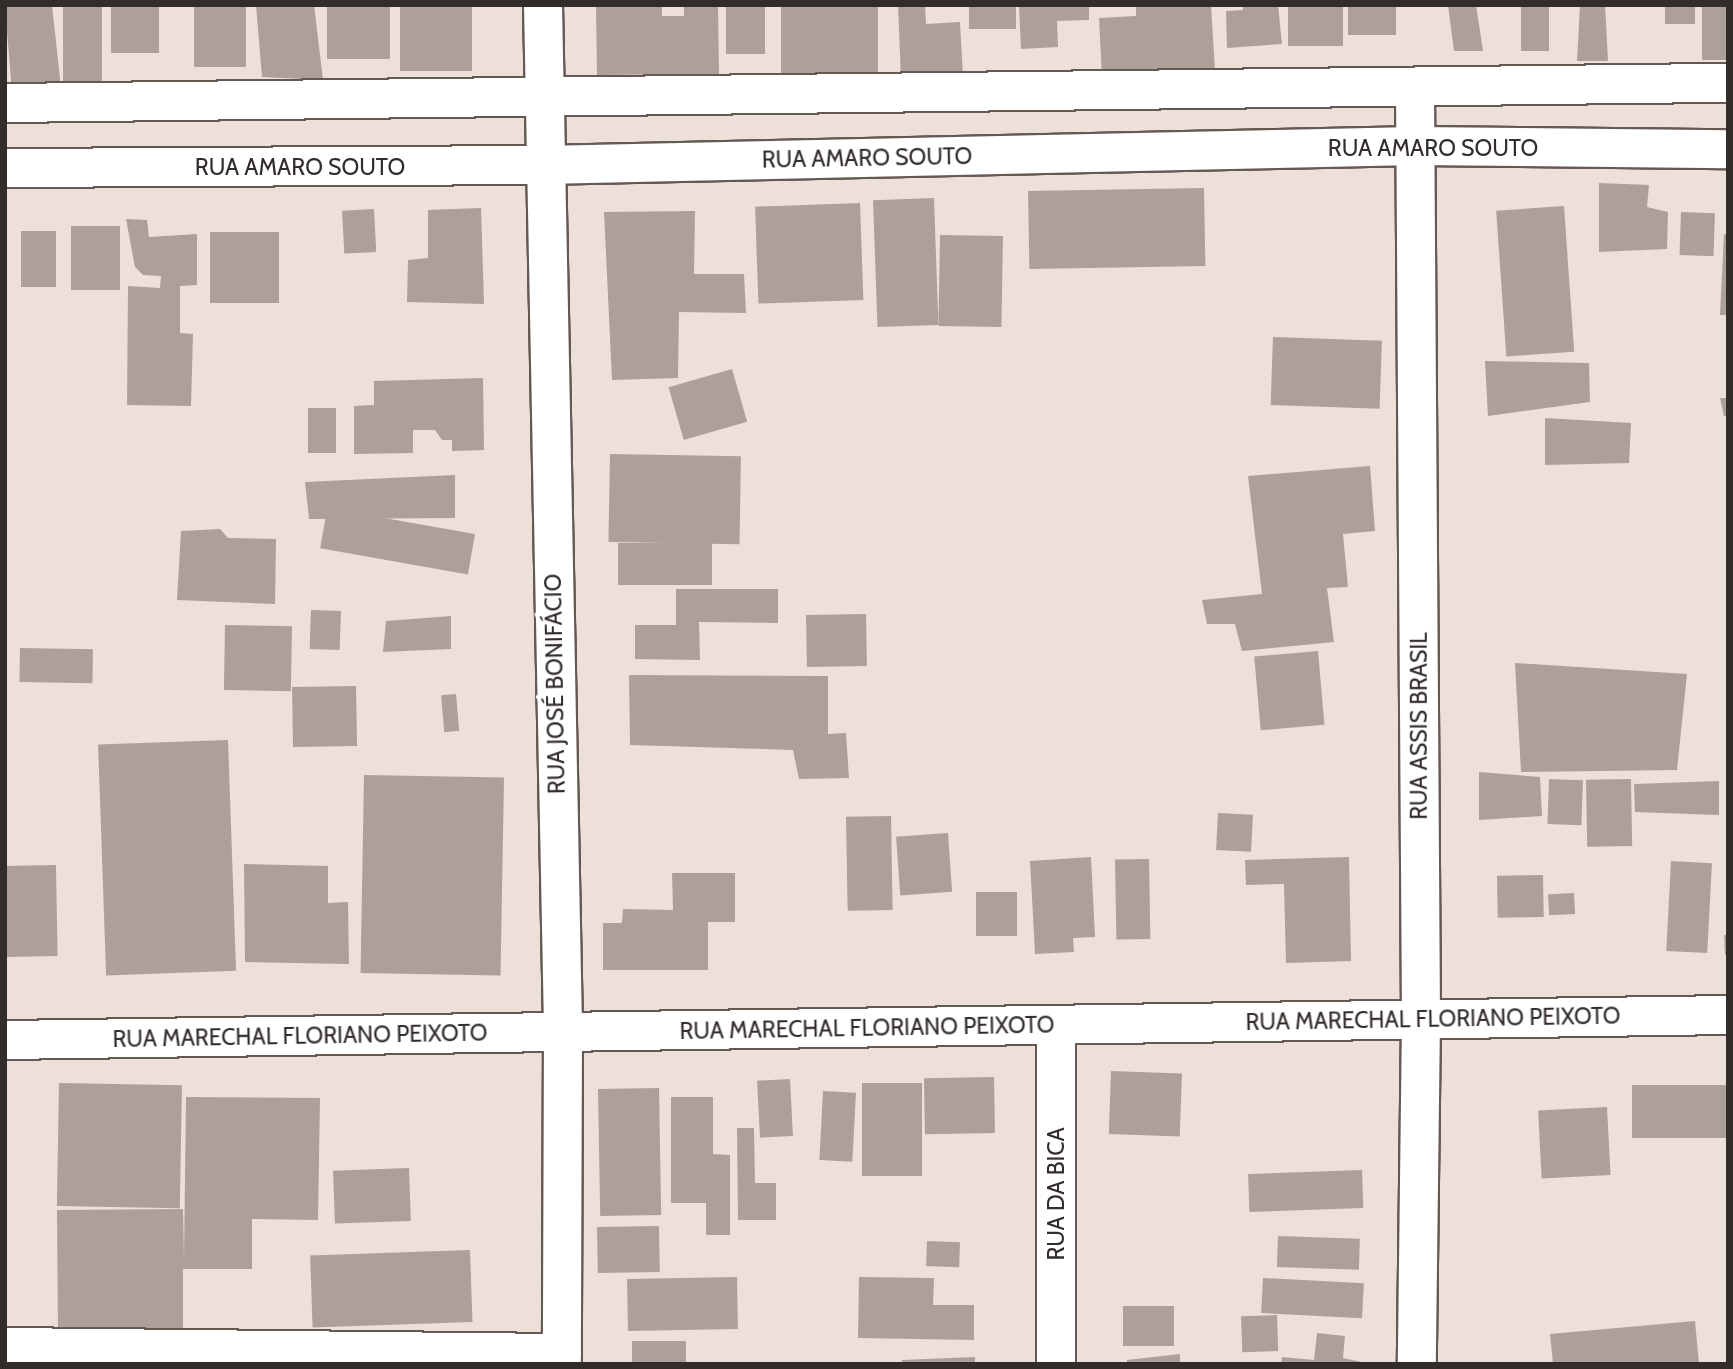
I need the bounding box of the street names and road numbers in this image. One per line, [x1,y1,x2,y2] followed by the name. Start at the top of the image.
[1328,134,1538,162] street label: RUA AMARO SOUTO
[762,142,972,174] street label: RUA AMARO SOUTO
[195,153,405,181] street label: RUA AMARO SOUTO
[539,574,571,794] street label: RUA JOSÉ BONIFÁCIO
[1405,632,1433,820] street label: RUA ASSIS BRASIL
[1245,1002,1621,1036] street label: RUA MARECHAL FLORIANO PEIXOTO
[679,1011,1055,1045] street label: RUA MARECHAL FLORIANO PEIXOTO
[112,1019,488,1053] street label: RUA MARECHAL FLORIANO PEIXOTO
[1042,1127,1070,1261] street label: RUA DA BICA

